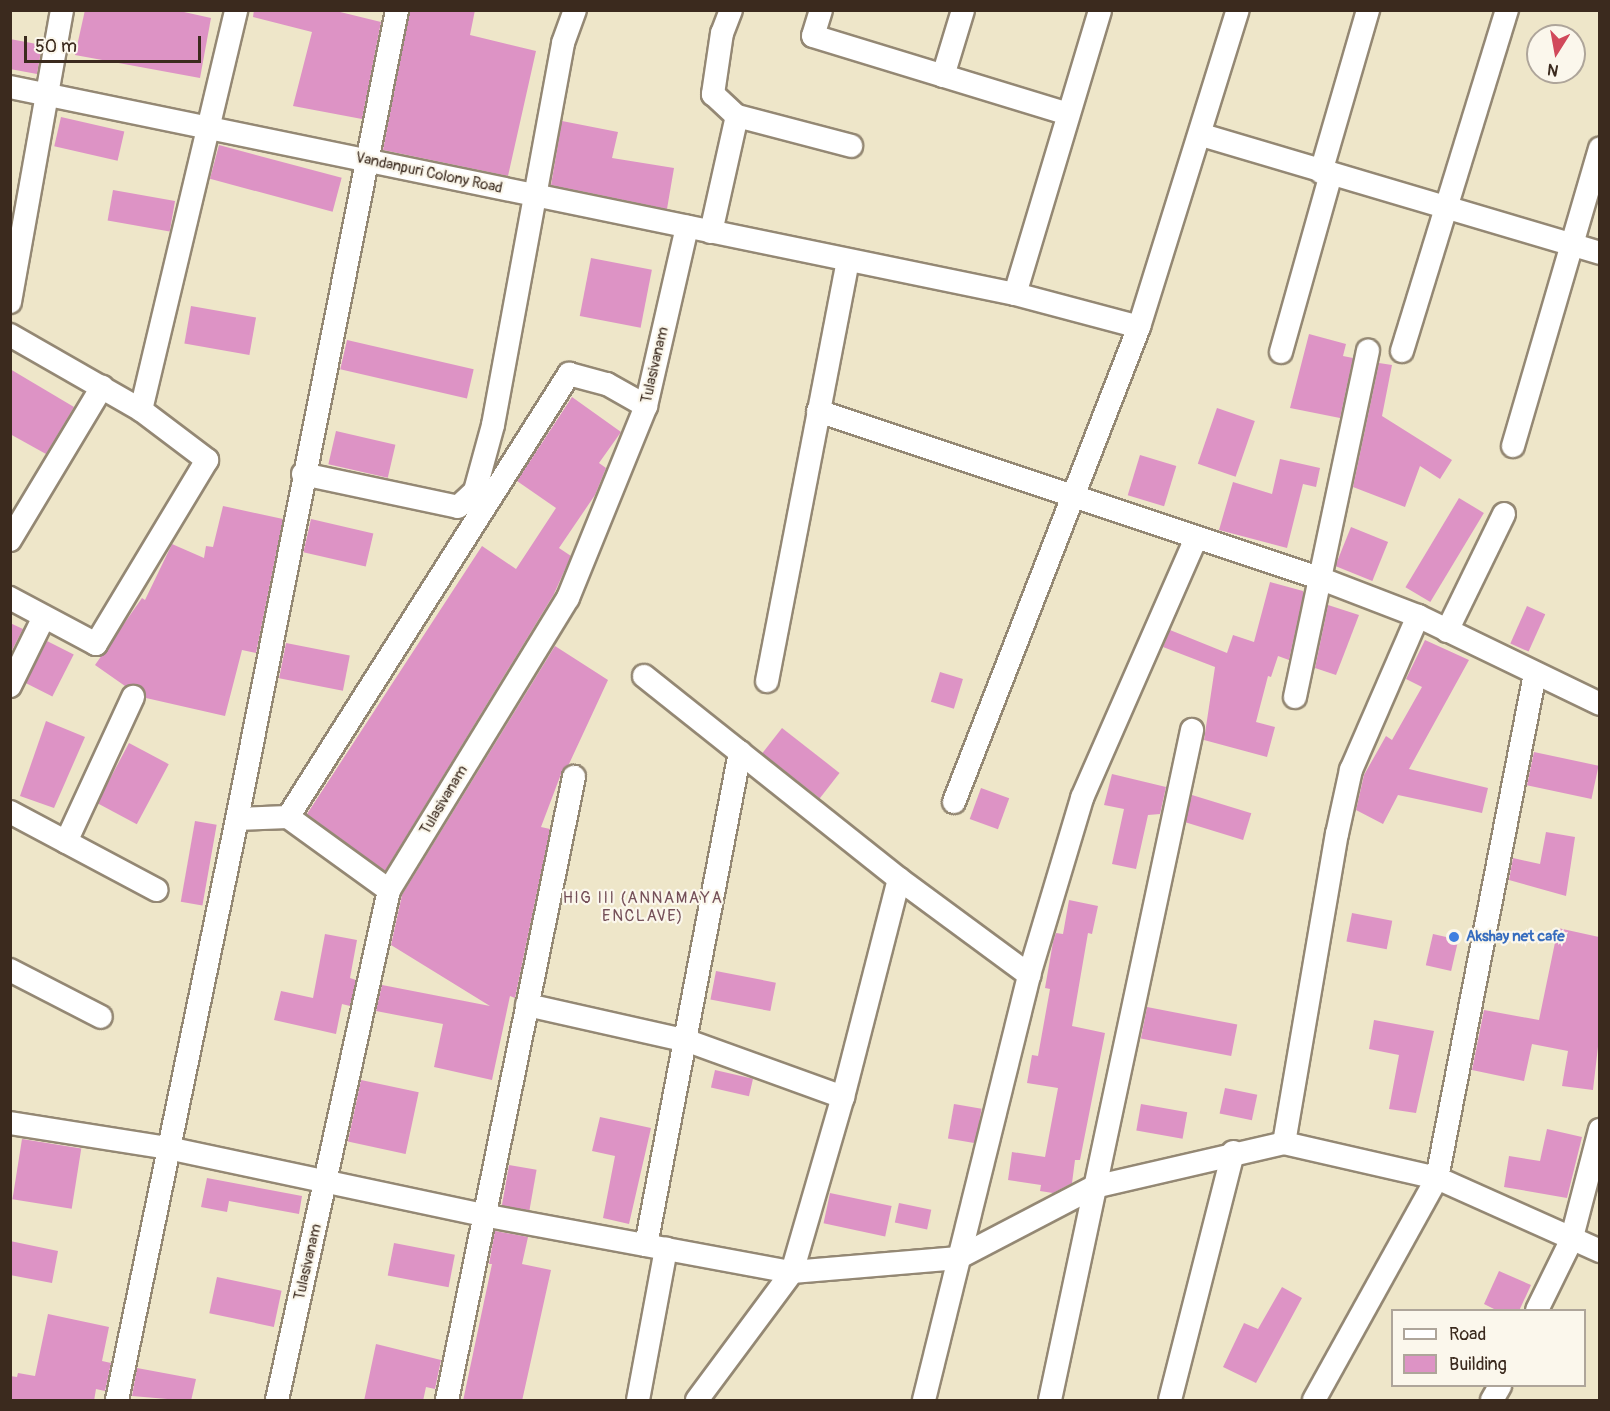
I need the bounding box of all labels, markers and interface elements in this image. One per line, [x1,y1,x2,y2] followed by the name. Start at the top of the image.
[27,24,204,62] scale bar
[1526,24,1586,84] north arrow
[35,35,77,58] text: 50 m
[1546,59,1560,81] text: N
[354,149,504,197] street label: Vandanpuri Colony Road
[637,325,673,405] street label: Tulasivanam
[416,762,472,838] street label: Tulasivanam
[563,888,723,926] district label: HIG III (ANNAMAYA ENCLAVE)
[1466,928,1565,946] place label: Akshay net cafe
[1447,930,1461,944] marker: Akshay net cafe
[290,1222,326,1302] street label: Tulasivanam
[1391,1309,1586,1387] legend
[1449,1323,1486,1346] text: Road
[1449,1353,1507,1376] text: Building

